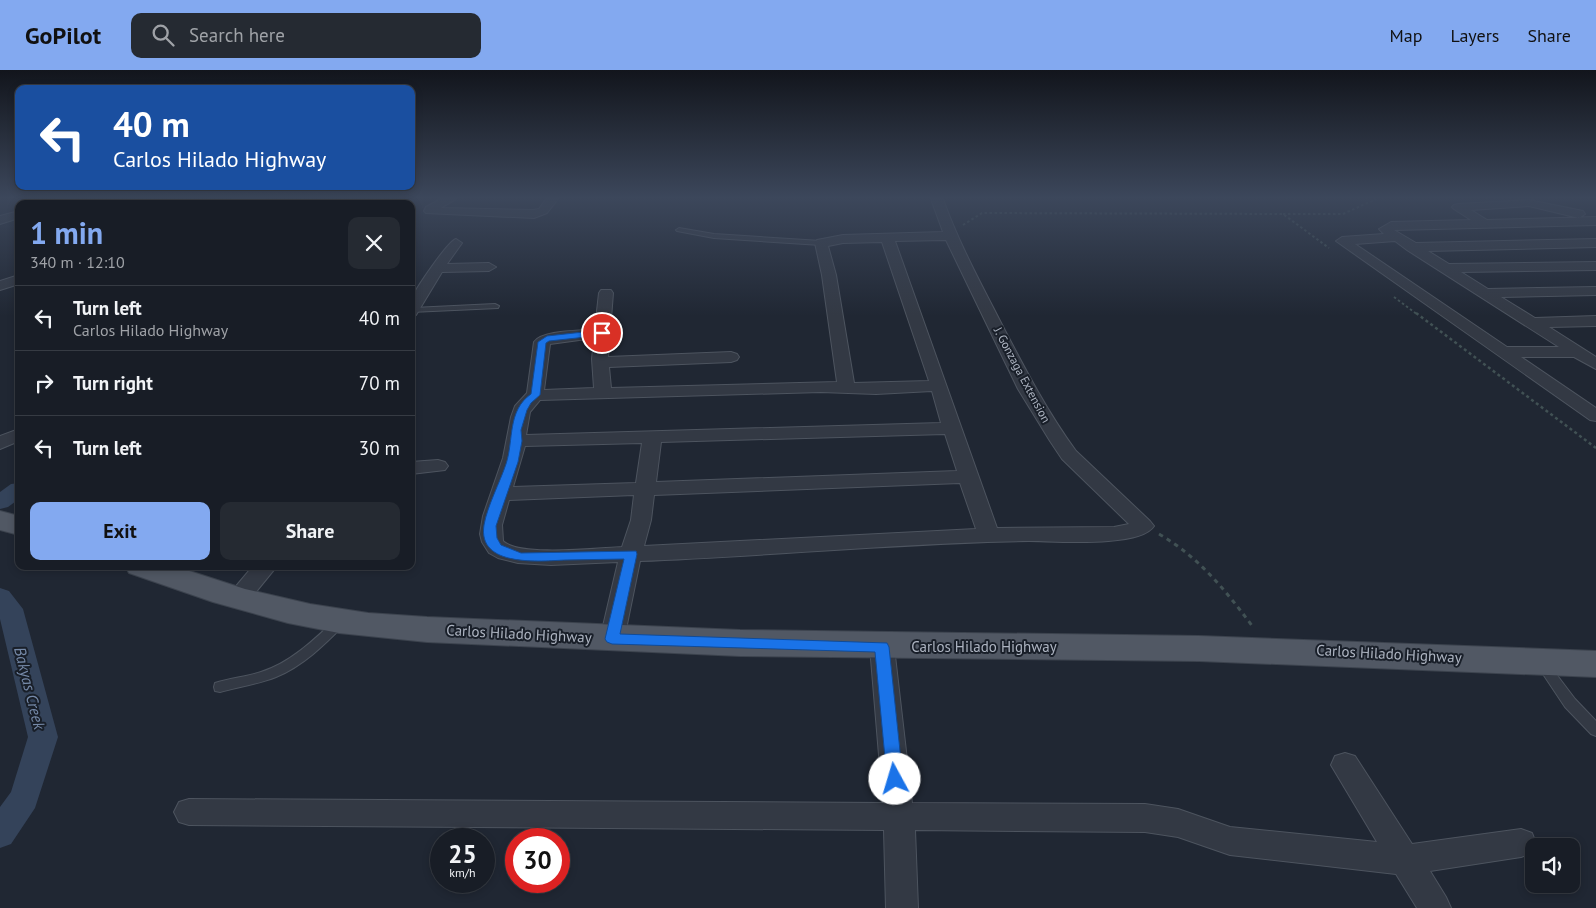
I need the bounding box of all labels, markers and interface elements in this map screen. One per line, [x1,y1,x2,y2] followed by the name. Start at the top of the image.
[131,13,481,58] search box
[25,20,101,51] text: GoPilot
[149,21,177,49] icon: search
[189,23,285,47] text: Search here
[1390,24,1422,47] text: Map
[1450,24,1499,47] text: Layers
[1527,24,1571,47] text: Share
[113,101,190,147] text: 40 m
[30,105,95,170] icon: left
[113,145,326,173] text: Carlos Hilado Highway
[30,213,103,252] text: 1 min
[348,217,400,269] button: close
[30,252,125,272] text: 340 m · 12:10
[73,296,142,320] text: Turn left
[30,304,58,332] icon: left
[359,306,400,330] text: 40 m
[581,312,623,354] pin
[588,319,616,347] icon: arrive
[73,320,228,340] text: Carlos Hilado Highway
[990,324,1054,425] street label: J. Gonzaga Extension
[30,369,58,397] icon: right
[73,371,153,395] text: Turn right
[359,371,400,395] text: 70 m
[30,434,58,462] icon: left
[73,436,142,460] text: Turn left
[359,436,400,460] text: 30 m
[30,502,210,560] button: Exit
[220,502,400,560] button: Share
[446,620,592,647] street label: Carlos Hilado Highway
[911,637,1057,656] street label: Carlos Hilado Highway
[1316,640,1462,667] street label: Carlos Hilado Highway
[10,645,50,732] water label: Bakyas Creek
[868,752,920,804] position arrow
[505,828,570,893] speed limit sign: 30
[448,838,477,870] text: 25
[1525,838,1580,893] map controls
[1525,838,1580,893] button: sound
[449,865,476,880] text: km/h

